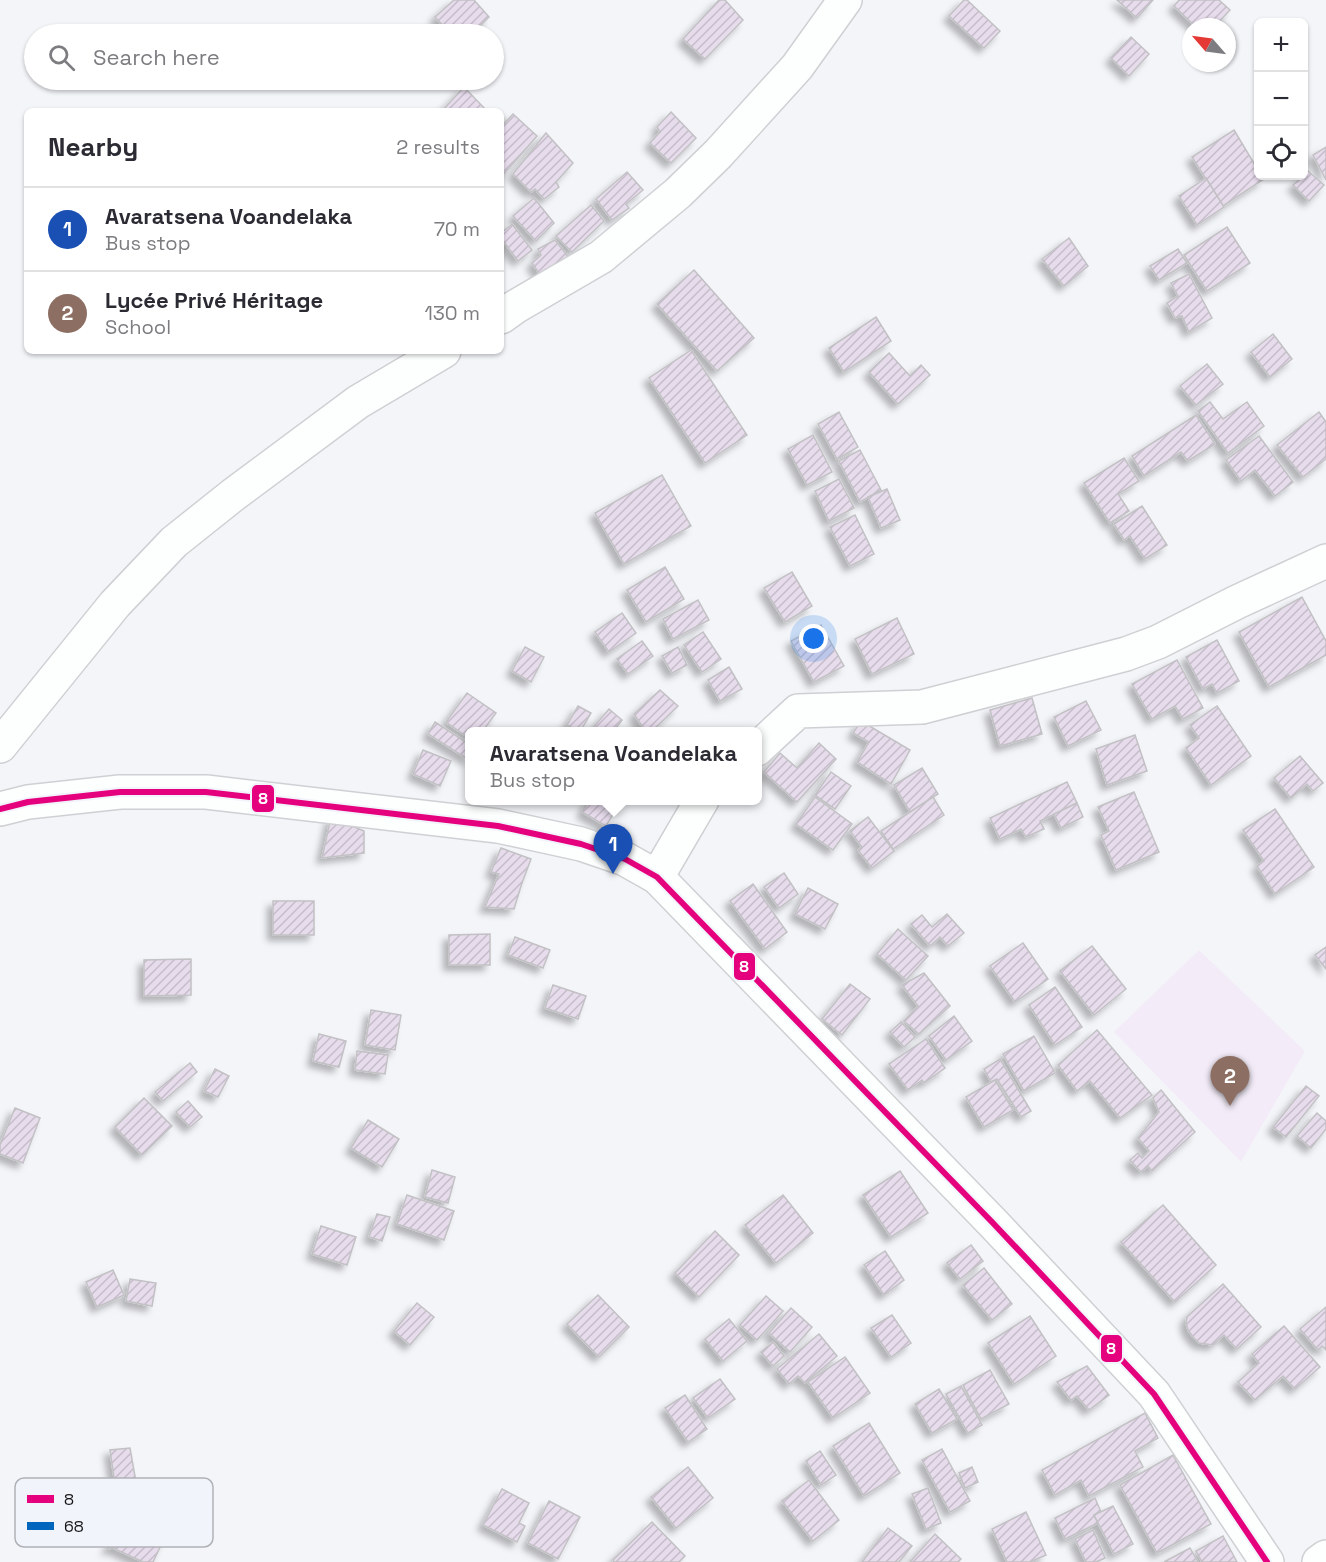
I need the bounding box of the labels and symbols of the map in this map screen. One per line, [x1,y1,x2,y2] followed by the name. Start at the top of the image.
[1182,18,1236,72] north arrow
[799,624,828,653] your location
[251,784,275,813] line badge: 8
[258,788,268,809] text: 8
[594,824,632,874] pin: 1
[733,952,756,981] line badge: 8
[739,956,749,977] text: 8
[1210,1056,1250,1106] pin: 2
[1100,1334,1123,1363] line badge: 8
[1106,1338,1116,1359] text: 8
[15,1478,213,1547] legend
[64,1489,74,1510] text: 8
[64,1516,84,1537] text: 68

